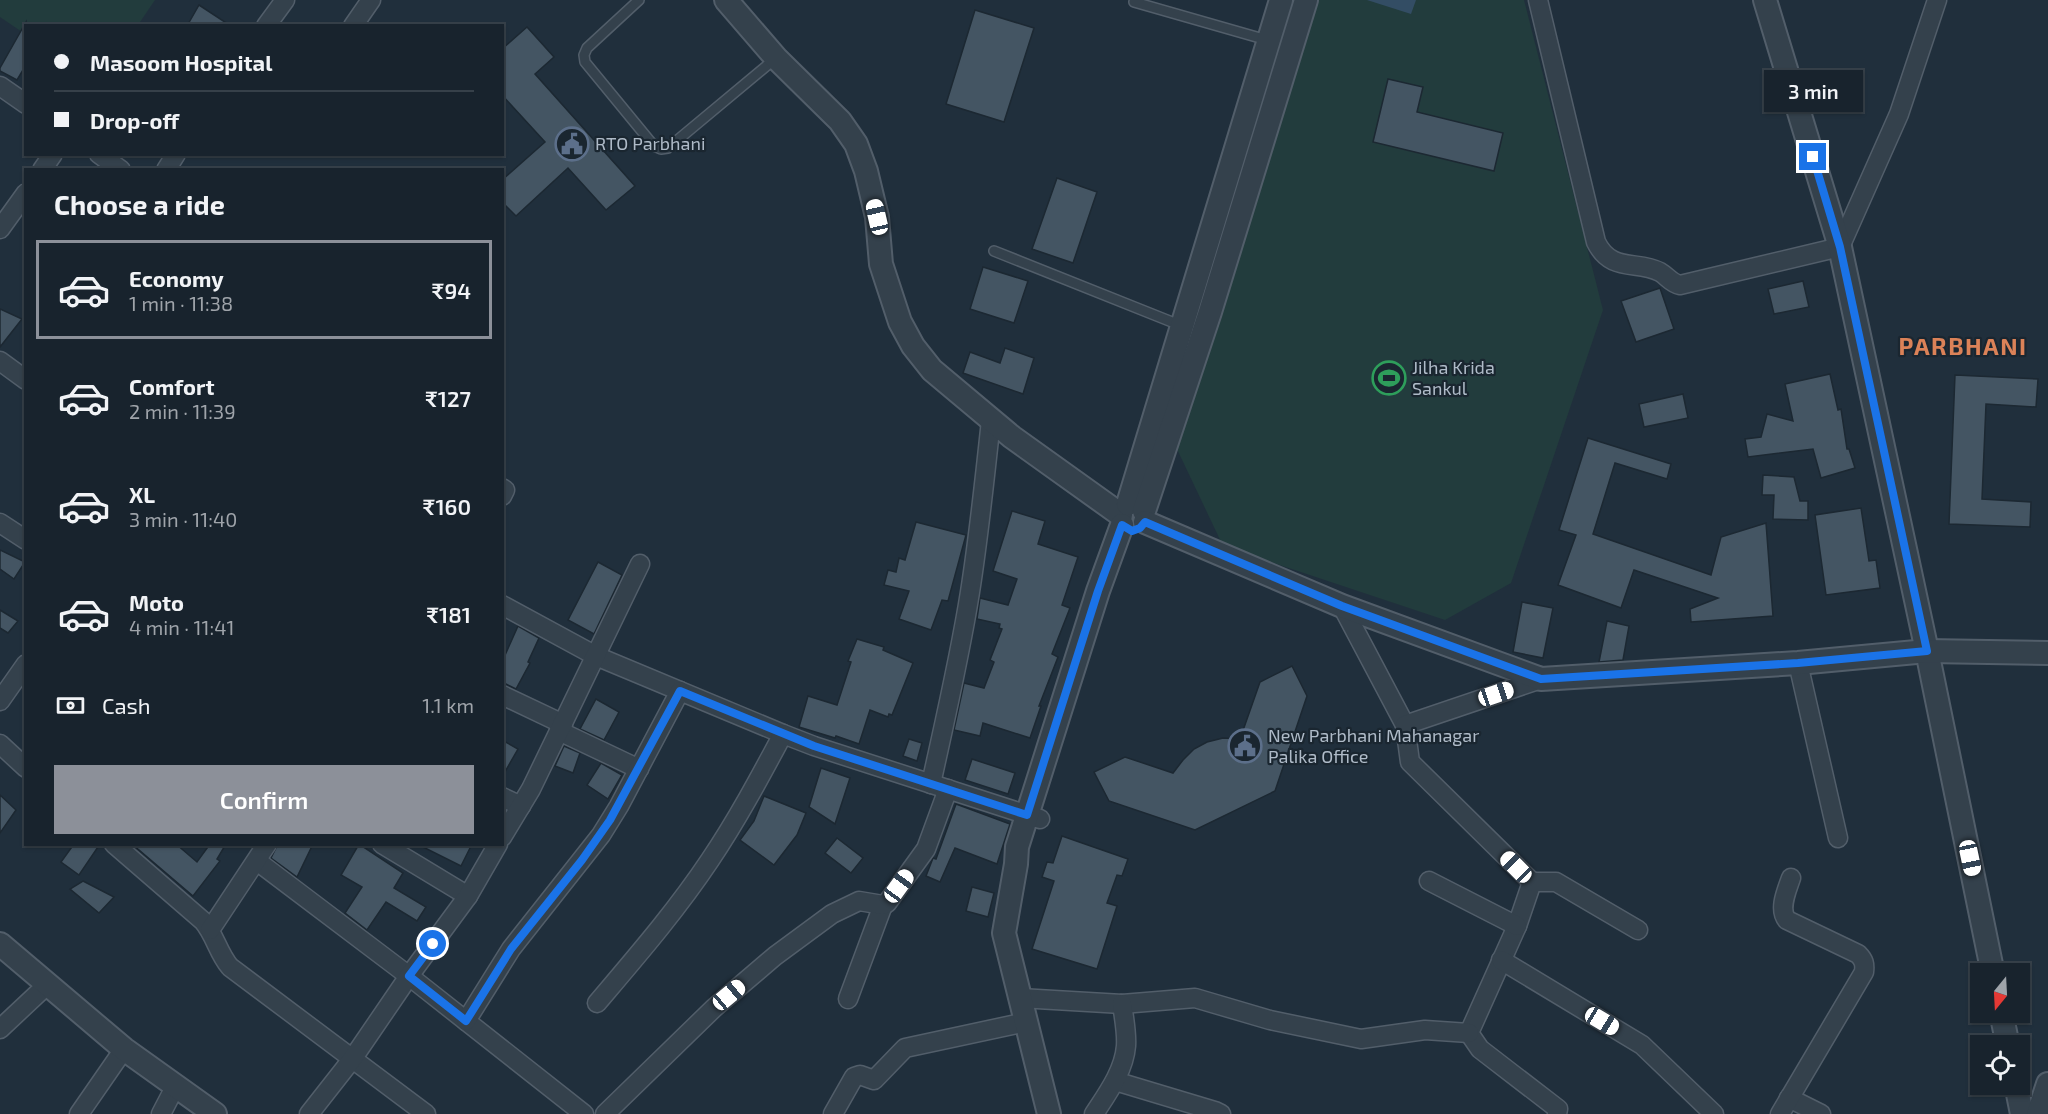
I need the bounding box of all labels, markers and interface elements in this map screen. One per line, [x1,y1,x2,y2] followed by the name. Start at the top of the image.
[90,49,272,75] text: Masoom Hospital
[1764,70,1862,112] callout: 3 min
[1788,79,1839,103] text: 3 min
[90,107,179,133] text: Drop-off
[554,126,590,162] public building icon: RTO Parbhani
[595,132,705,154] place label: RTO Parbhani
[1799,143,1826,170] route end
[54,188,225,220] text: Choose a ride
[864,197,890,237] car
[57,263,111,317] icon: car
[129,265,224,291] text: Economy
[432,277,471,303] text: ₹94
[129,291,233,315] text: 1 min · 11:38
[1898,331,2028,360] district label: PARBHANI
[1412,356,1495,399] place label: Jilha Krida Sankul
[1371,360,1407,396] sports icon: Jilha Krida Sankul
[57,371,111,425] icon: car
[129,373,214,399] text: Comfort
[425,385,471,411] text: ₹127
[129,399,236,423] text: 2 min · 11:39
[57,479,111,533] icon: car
[129,481,155,507] text: XL
[423,493,471,519] text: ₹160
[129,507,237,531] text: 3 min · 11:40
[57,587,111,641] icon: car
[129,589,184,615] text: Moto
[426,601,471,627] text: ₹181
[129,615,234,639] text: 4 min · 11:41
[1476,680,1516,708] car
[54,689,87,722] icon: cash
[102,692,151,718] text: Cash
[422,693,474,717] text: 1.1 km
[1268,724,1479,767] place label: New Parbhani Mahanagar Palika Office
[1227,728,1263,764] public building icon: New Parbhani Mahanagar Palika Office
[54,765,474,834] button: Confirm
[1957,839,1983,877] car
[1497,848,1535,886] car
[881,866,917,906] car
[419,930,446,957] route start
[1970,963,2030,1023] north arrow
[1970,963,2030,1095] map controls
[709,977,749,1013] car
[1582,1004,1622,1038] car
[1970,1035,2030,1095] button: locate

